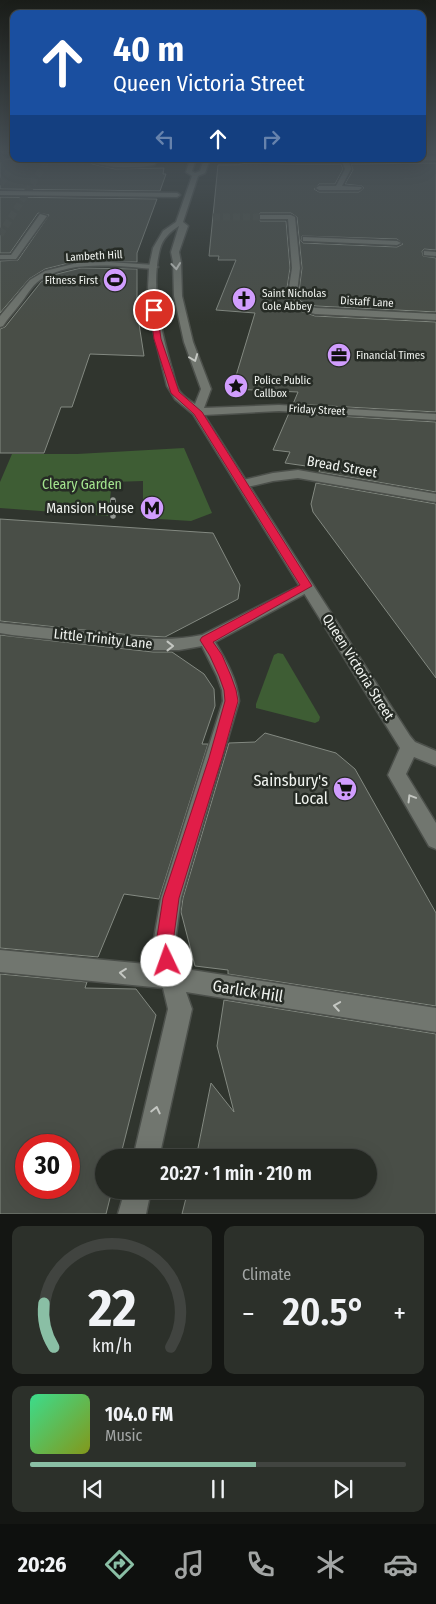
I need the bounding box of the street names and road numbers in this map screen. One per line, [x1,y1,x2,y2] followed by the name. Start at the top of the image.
[65,248,123,264] street label: Lambeth Hill
[340,294,394,310] street label: Distaff Lane
[288,402,346,418] street label: Friday Street
[306,452,379,482] street label: Bread Street
[318,611,398,724] street label: Queen Victoria Street
[53,625,153,653] street label: Little Trinity Lane
[211,976,285,1006] street label: Garlick Hill

